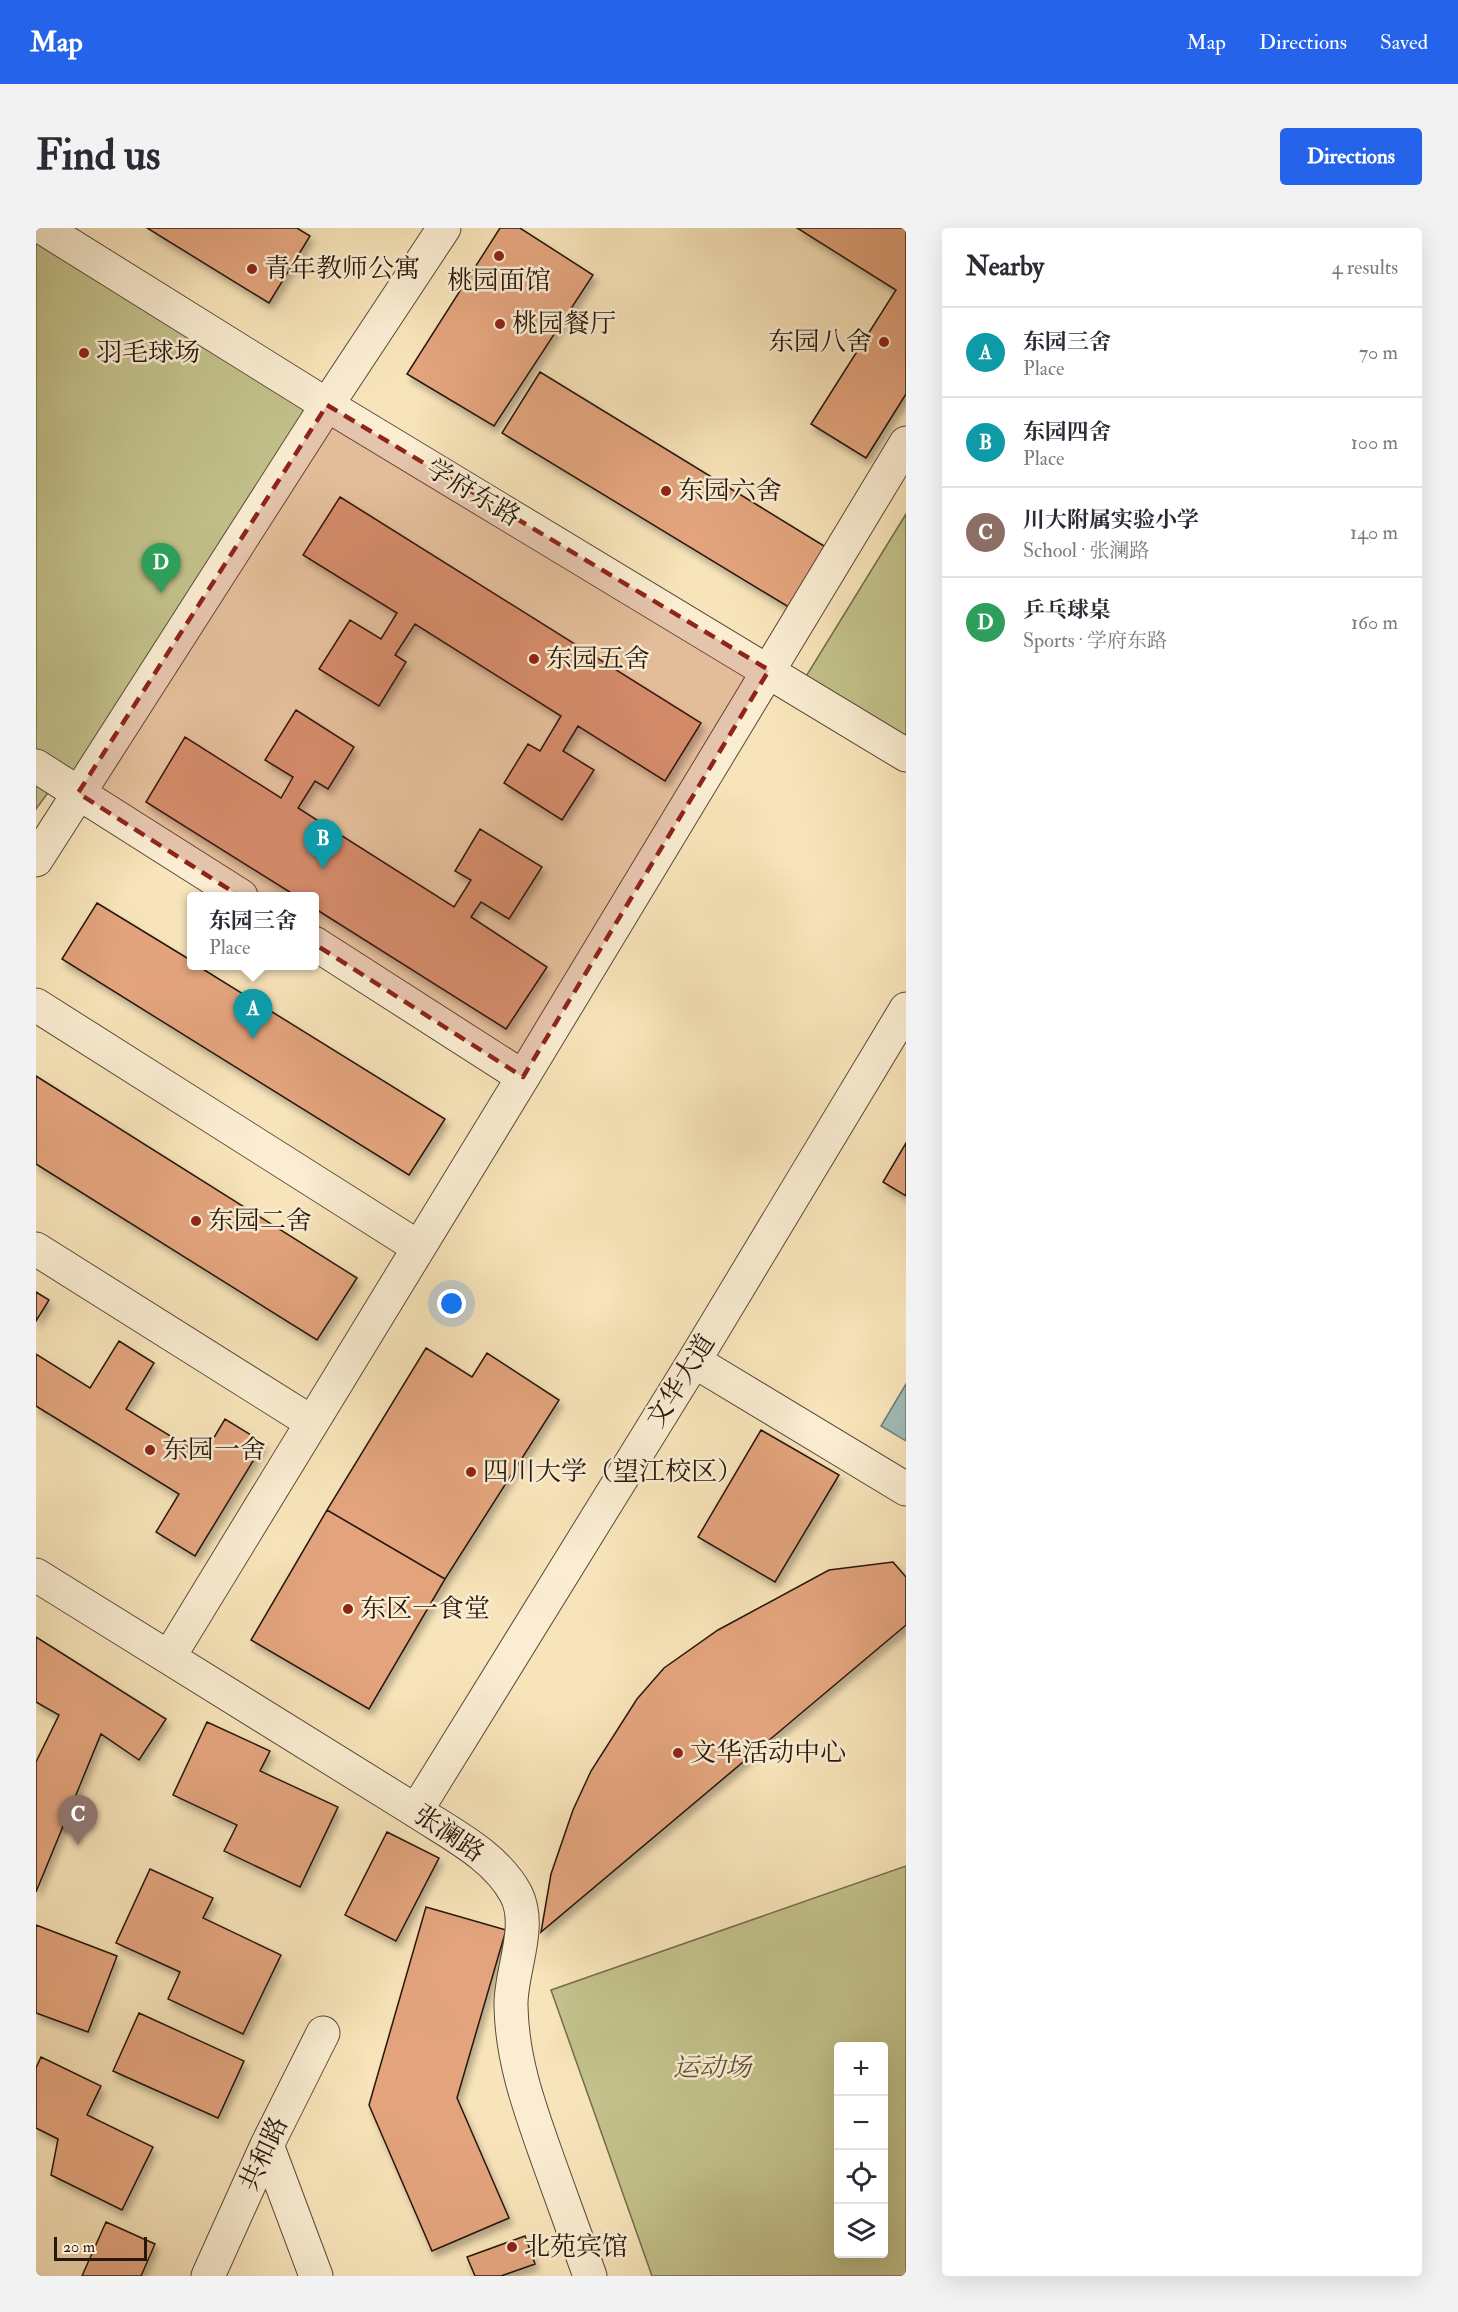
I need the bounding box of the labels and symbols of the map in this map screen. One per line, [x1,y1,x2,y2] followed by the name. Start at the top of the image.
[492,249,506,263] marker: 桃园面馆
[264,253,420,285] place label: 青年教师公寓
[245,262,259,276] marker: 青年教师公寓
[447,265,551,297] place label: 桃园面馆
[512,308,616,340] place label: 桃园餐厅
[493,317,507,331] marker: 桃园餐厅
[768,326,872,358] place label: 东园八舍
[877,335,891,349] marker: 东园八舍
[96,337,200,369] place label: 羽毛球场
[77,346,91,360] marker: 羽毛球场
[420,452,526,534] street label: 学府东路
[678,475,782,507] place label: 东园六舍
[659,484,673,498] marker: 东园六舍
[142,544,180,593] pin: D
[546,643,650,675] place label: 东园五舍
[527,652,541,666] marker: 东园五舍
[304,820,342,869] pin: B
[234,990,272,1039] pin: A
[208,1205,312,1237] place label: 东园二舍
[189,1214,203,1228] marker: 东园二舍
[437,1289,466,1318] your location
[640,1328,722,1434] street label: 文华大道
[162,1434,266,1466] place label: 东园一舍
[143,1443,157,1457] marker: 东园一舍
[483,1456,743,1488] place label: 四川大学（望江校区）
[464,1465,478,1479] marker: 四川大学（望江校区）
[360,1593,490,1625] place label: 东区一食堂
[341,1602,355,1616] marker: 东区一食堂
[690,1737,846,1769] place label: 文华活动中心
[671,1746,685,1760] marker: 文华活动中心
[58,1796,98,1845] pin: C
[408,1799,490,1869] street label: 张澜路
[673,2052,753,2084] park label: 运动场
[233,2112,295,2196] street label: 共和路
[524,2231,628,2263] place label: 北苑宾馆
[54,2234,147,2262] scale bar
[505,2240,519,2254] marker: 北苑宾馆

